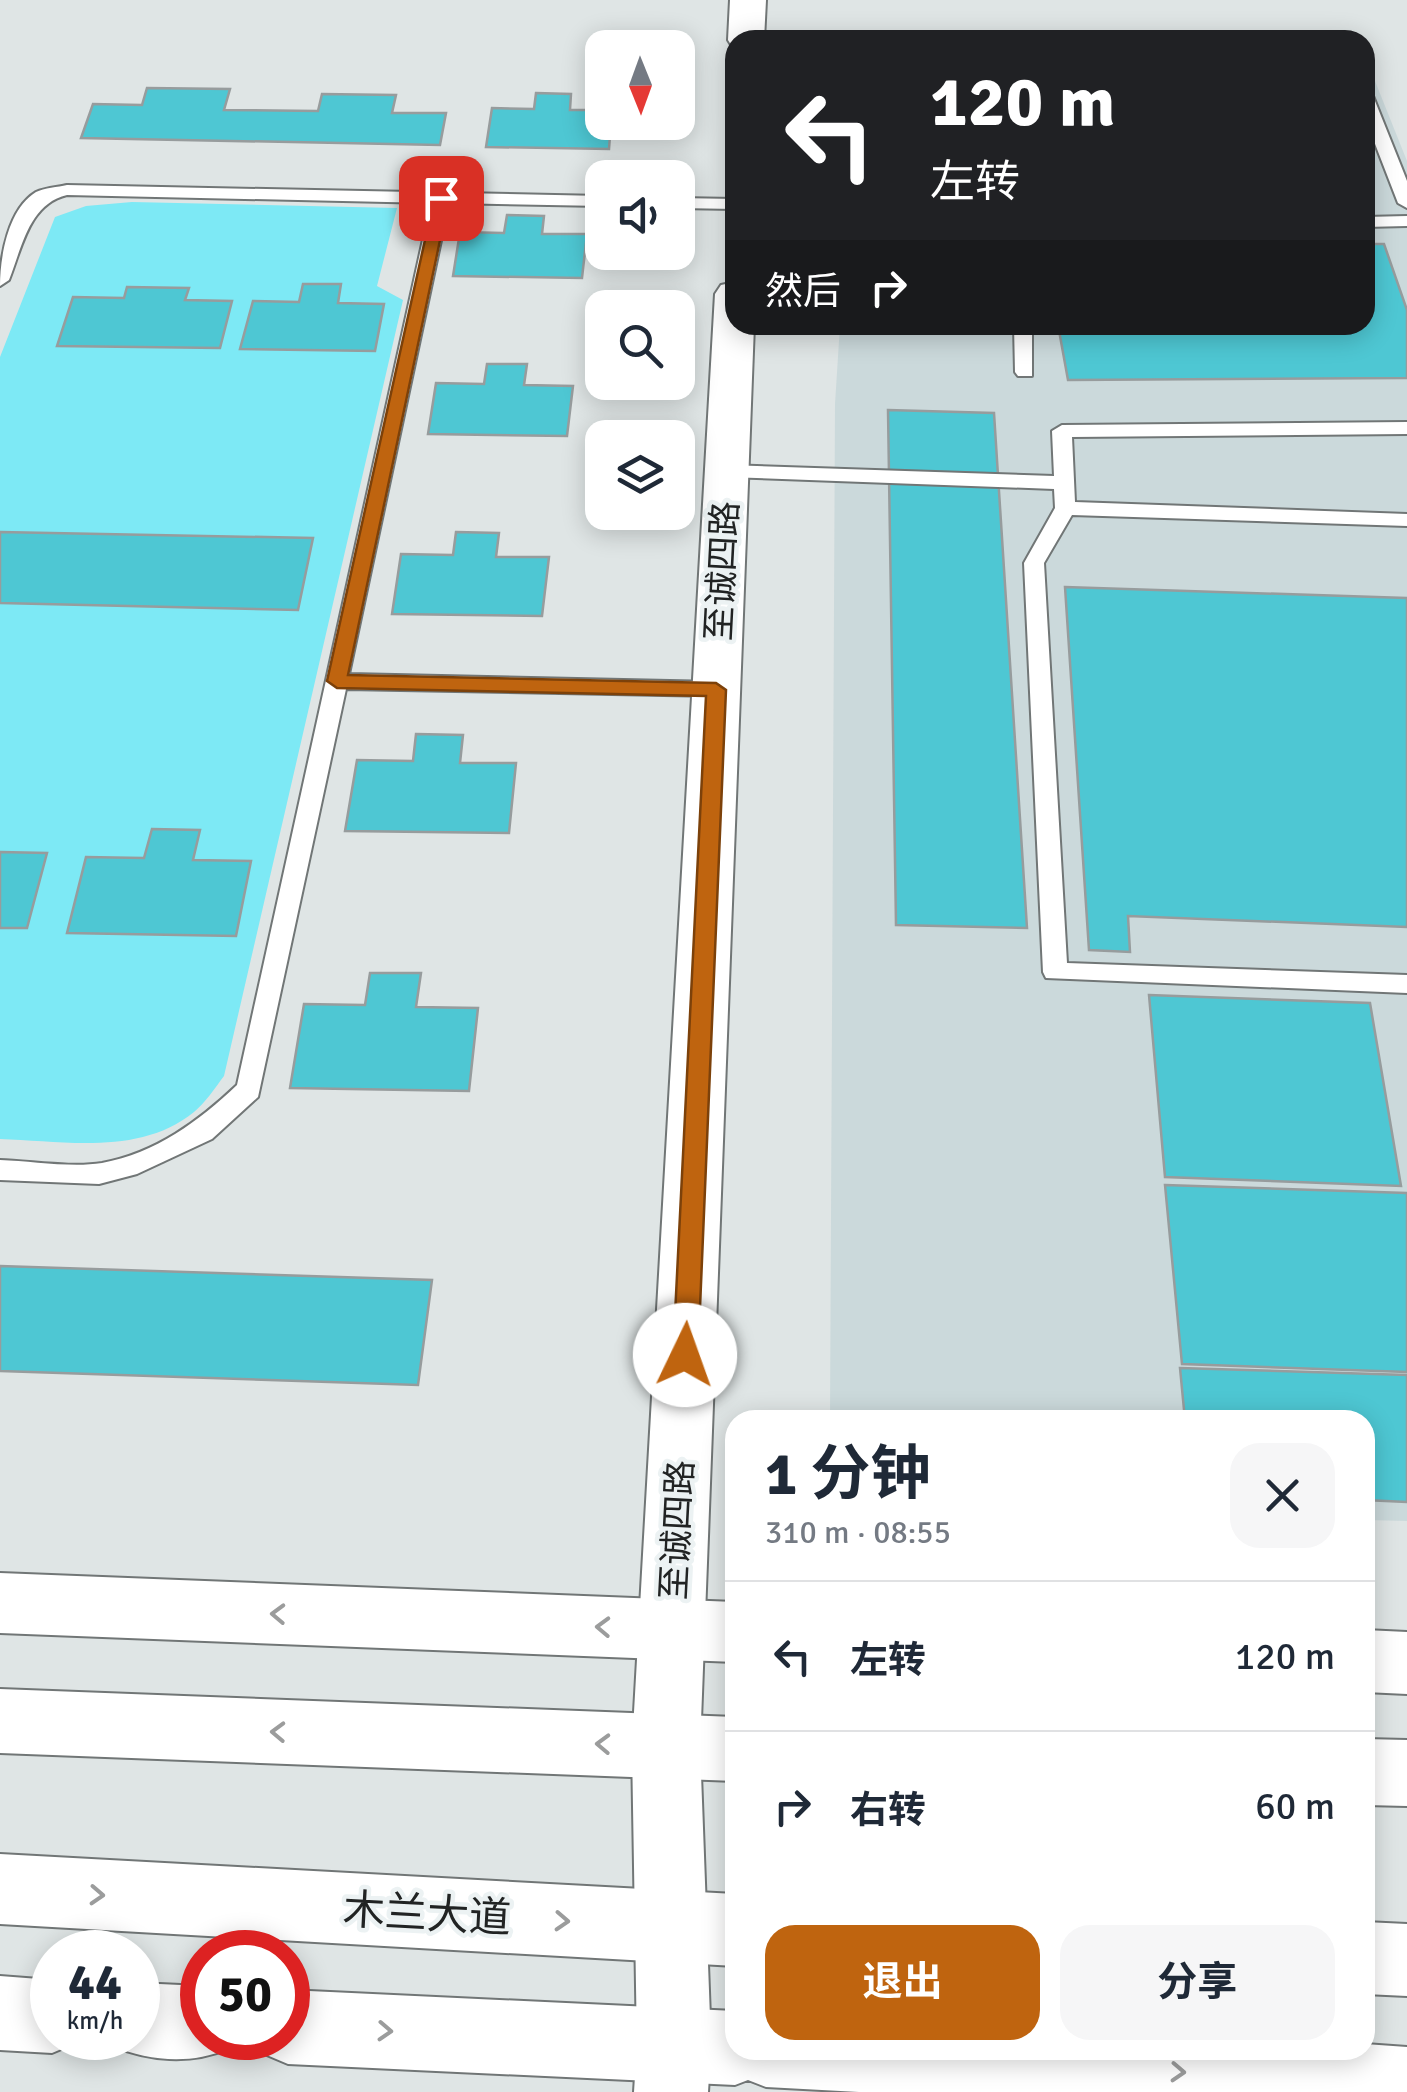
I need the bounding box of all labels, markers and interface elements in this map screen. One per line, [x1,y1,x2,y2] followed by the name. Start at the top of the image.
[585,30,695,140] north arrow
[585,30,695,530] map controls
[930,59,1115,145] text: 120 m
[765,70,895,200] icon: left
[930,155,1020,210] text: 左转
[399,156,484,241] pin
[585,160,695,270] button: sound
[414,171,469,226] icon: arrive
[861,260,916,315] icon: right
[765,268,841,315] text: 然后
[585,290,695,400] button: search
[585,420,695,530] button: layers
[697,500,748,642] street label: 至诚四路
[633,1303,737,1407] position arrow
[765,1438,931,1512] text: 1 分钟
[1230,1443,1335,1548] button: close
[652,1459,703,1601] street label: 至诚四路
[765,1513,951,1552] text: 310 m · 08:55
[269,1604,285,1625] one-way arrow
[594,1616,610,1637] one-way arrow
[765,1629,820,1684] icon: left
[1235,1633,1335,1680] text: 120 m
[850,1637,926,1684] text: 左转
[269,1722,285,1743] one-way arrow
[594,1734,610,1755] one-way arrow
[765,1779,820,1834] icon: right
[1255,1783,1335,1830] text: 60 m
[850,1787,926,1834] text: 右转
[90,1884,106,1905] one-way arrow
[342,1885,512,1944] street label: 木兰大道
[554,1910,570,1931] one-way arrow
[765,1925,1040,2040] button: 退出
[1060,1925,1335,2040] button: 分享
[180,1930,310,2060] speed limit sign: 50
[68,1952,122,2014] text: 44
[67,2005,123,2036] text: km/h
[377,2021,393,2042] one-way arrow
[1171,2061,1187,2082] one-way arrow

